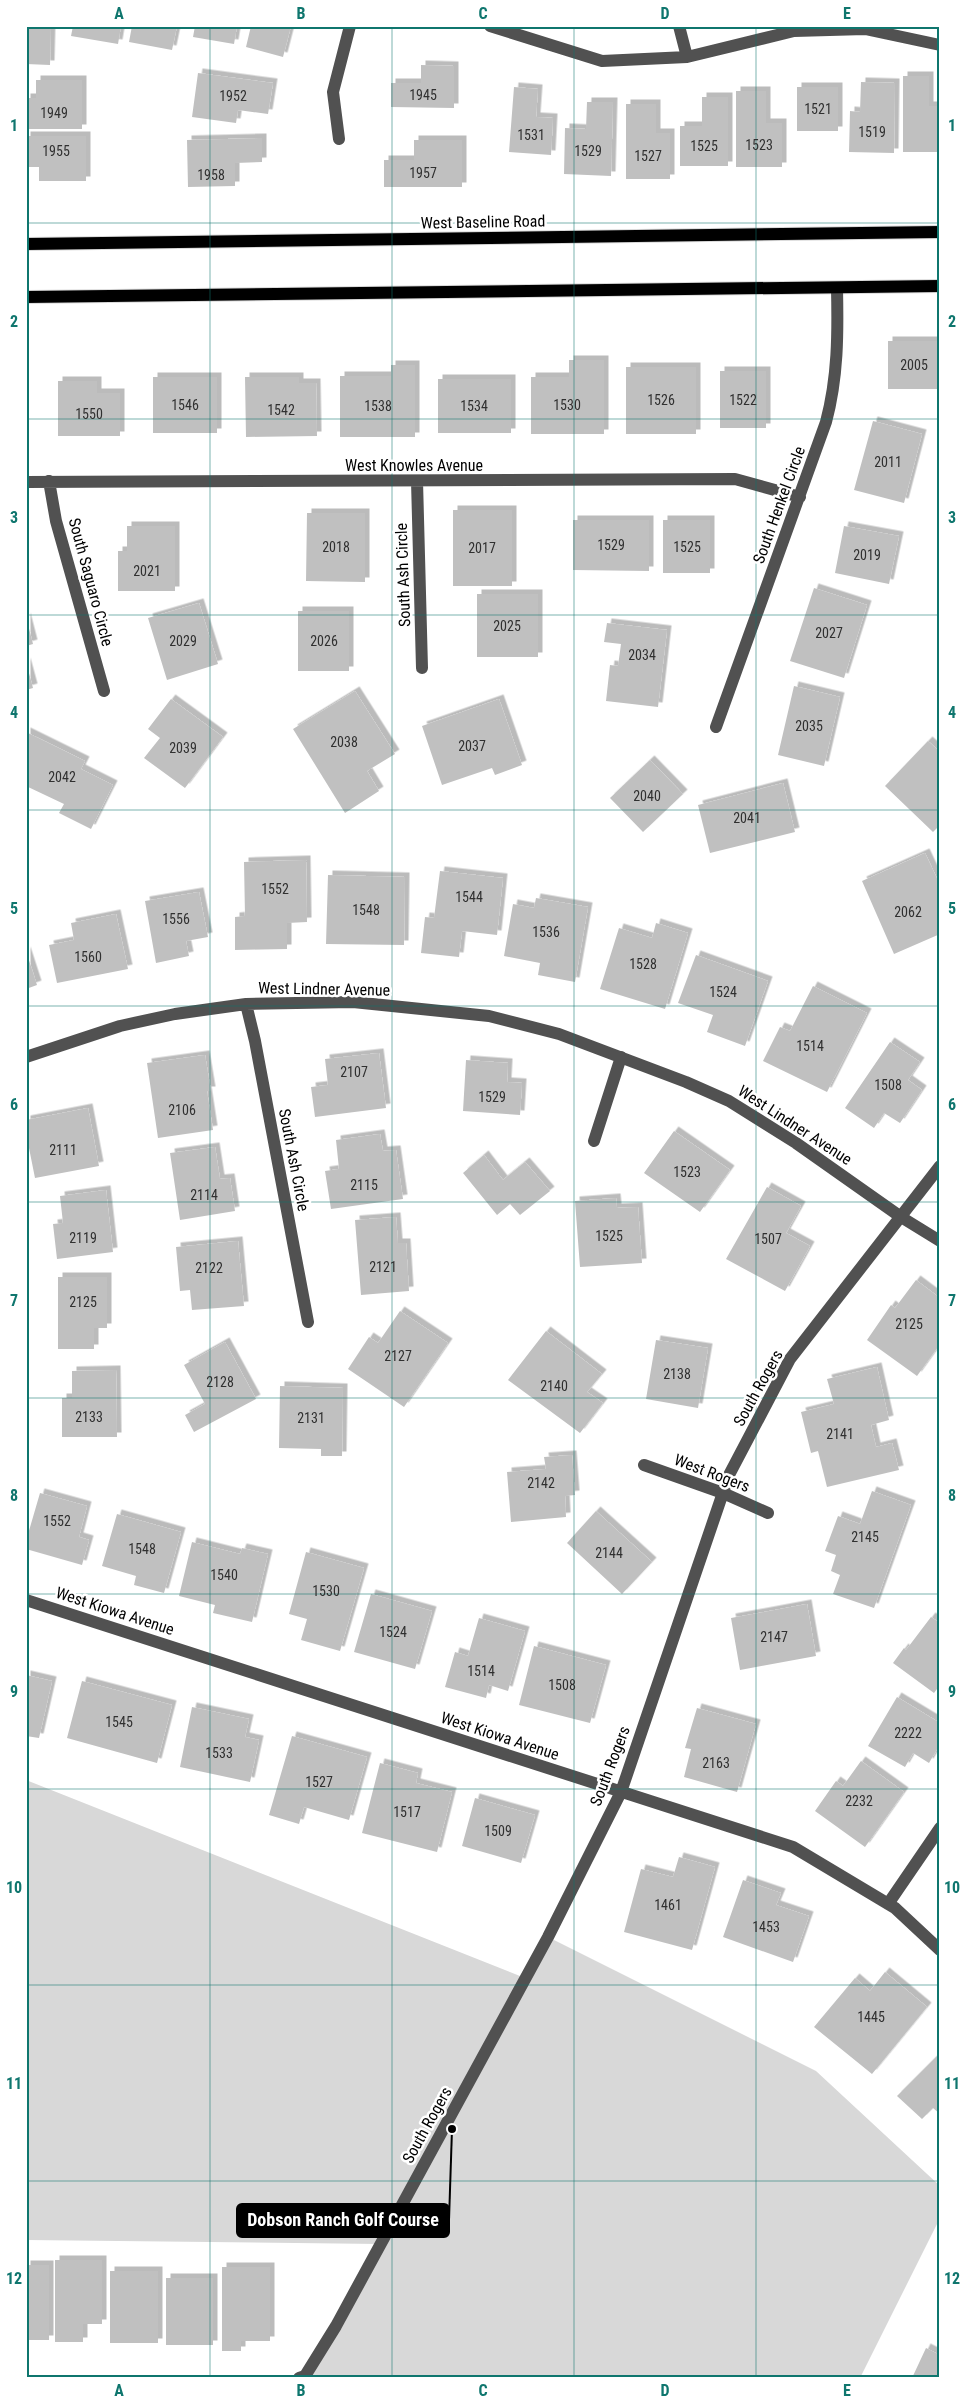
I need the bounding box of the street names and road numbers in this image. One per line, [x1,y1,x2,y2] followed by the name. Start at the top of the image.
[420,211,546,233] street label: West Baseline Road
[749,444,809,566] street label: South Henkel Circle
[345,456,483,475] street label: West Knowles Avenue
[65,516,117,648] street label: South Saguaro Circle
[392,523,414,627] street label: South Ash Circle
[258,978,390,1000] street label: West Lindner Avenue
[734,1081,856,1169] street label: West Lindner Avenue
[275,1107,313,1213] street label: South Ash Circle
[729,1347,787,1429] street label: South Rogers
[672,1450,752,1496] street label: West Rogers
[53,1583,177,1639] street label: West Kiowa Avenue
[438,1708,562,1764] street label: West Kiowa Avenue
[586,1723,634,1809] street label: South Rogers
[398,2084,456,2166] street label: South Rogers

